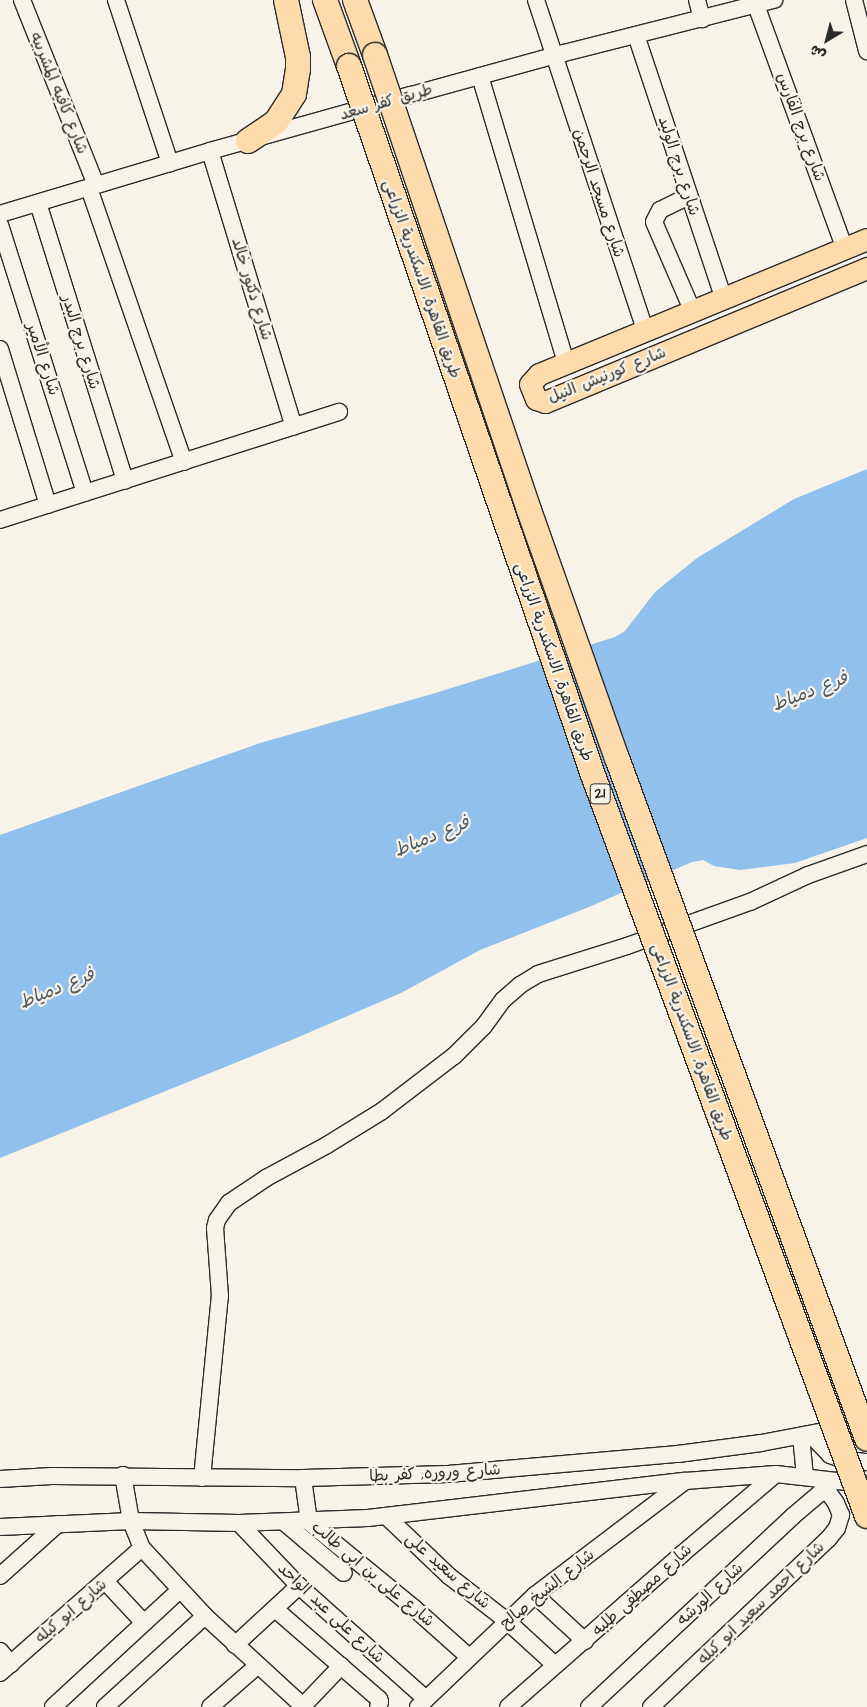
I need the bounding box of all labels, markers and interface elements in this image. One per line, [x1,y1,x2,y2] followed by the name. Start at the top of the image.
[802,15,852,65] north arrow
[26,29,92,157] street label: شارع كافيه المشربيه
[806,39,830,65] text: ش
[772,70,830,184] street label: شارع برج الفارس
[337,80,435,124] street label: طريق كفر سعد
[654,114,704,218] street label: شارع برج الوليد
[569,126,629,260] street label: شارع مسجد الرحمن
[379,177,465,381] street label: طريق القاهرة, الاسكندرية الزراعى
[227,236,277,342] street label: شارع دكتور خالد
[58,293,104,391] street label: شارع برج البدر
[22,320,64,398] street label: شارع الأمير
[545,343,669,407] street label: شارع كورنيش النيل
[511,560,597,764] street label: طريق القاهرة, الاسكندرية الزراعى
[769,668,851,716] water label: فرع دمياط
[589,782,611,806] road number: 21
[391,812,473,862] water label: فرع دمياط
[647,941,737,1143] street label: طريق القاهرة, الاسكندرية الزراعى
[16,964,98,1014] water label: فرع دمياط
[369,1460,501,1486] street label: شارع وروره, كفر بطا
[308,1517,438,1631] street label: شارع على بن ابى طالب
[402,1529,494,1613] street label: شارع سعيد على
[694,1538,828,1668] street label: شارع احمد سعيد ابو كيله
[588,1540,696,1640] street label: شارع مصطفى طلبه
[496,1545,598,1633] street label: شارع الشيخ صالح
[274,1559,388,1667] street label: شارع على عبد الواحد
[673,1559,747,1629] street label: شارع الورشه
[31,1575,111,1647] street label: شارع ابو كيله

